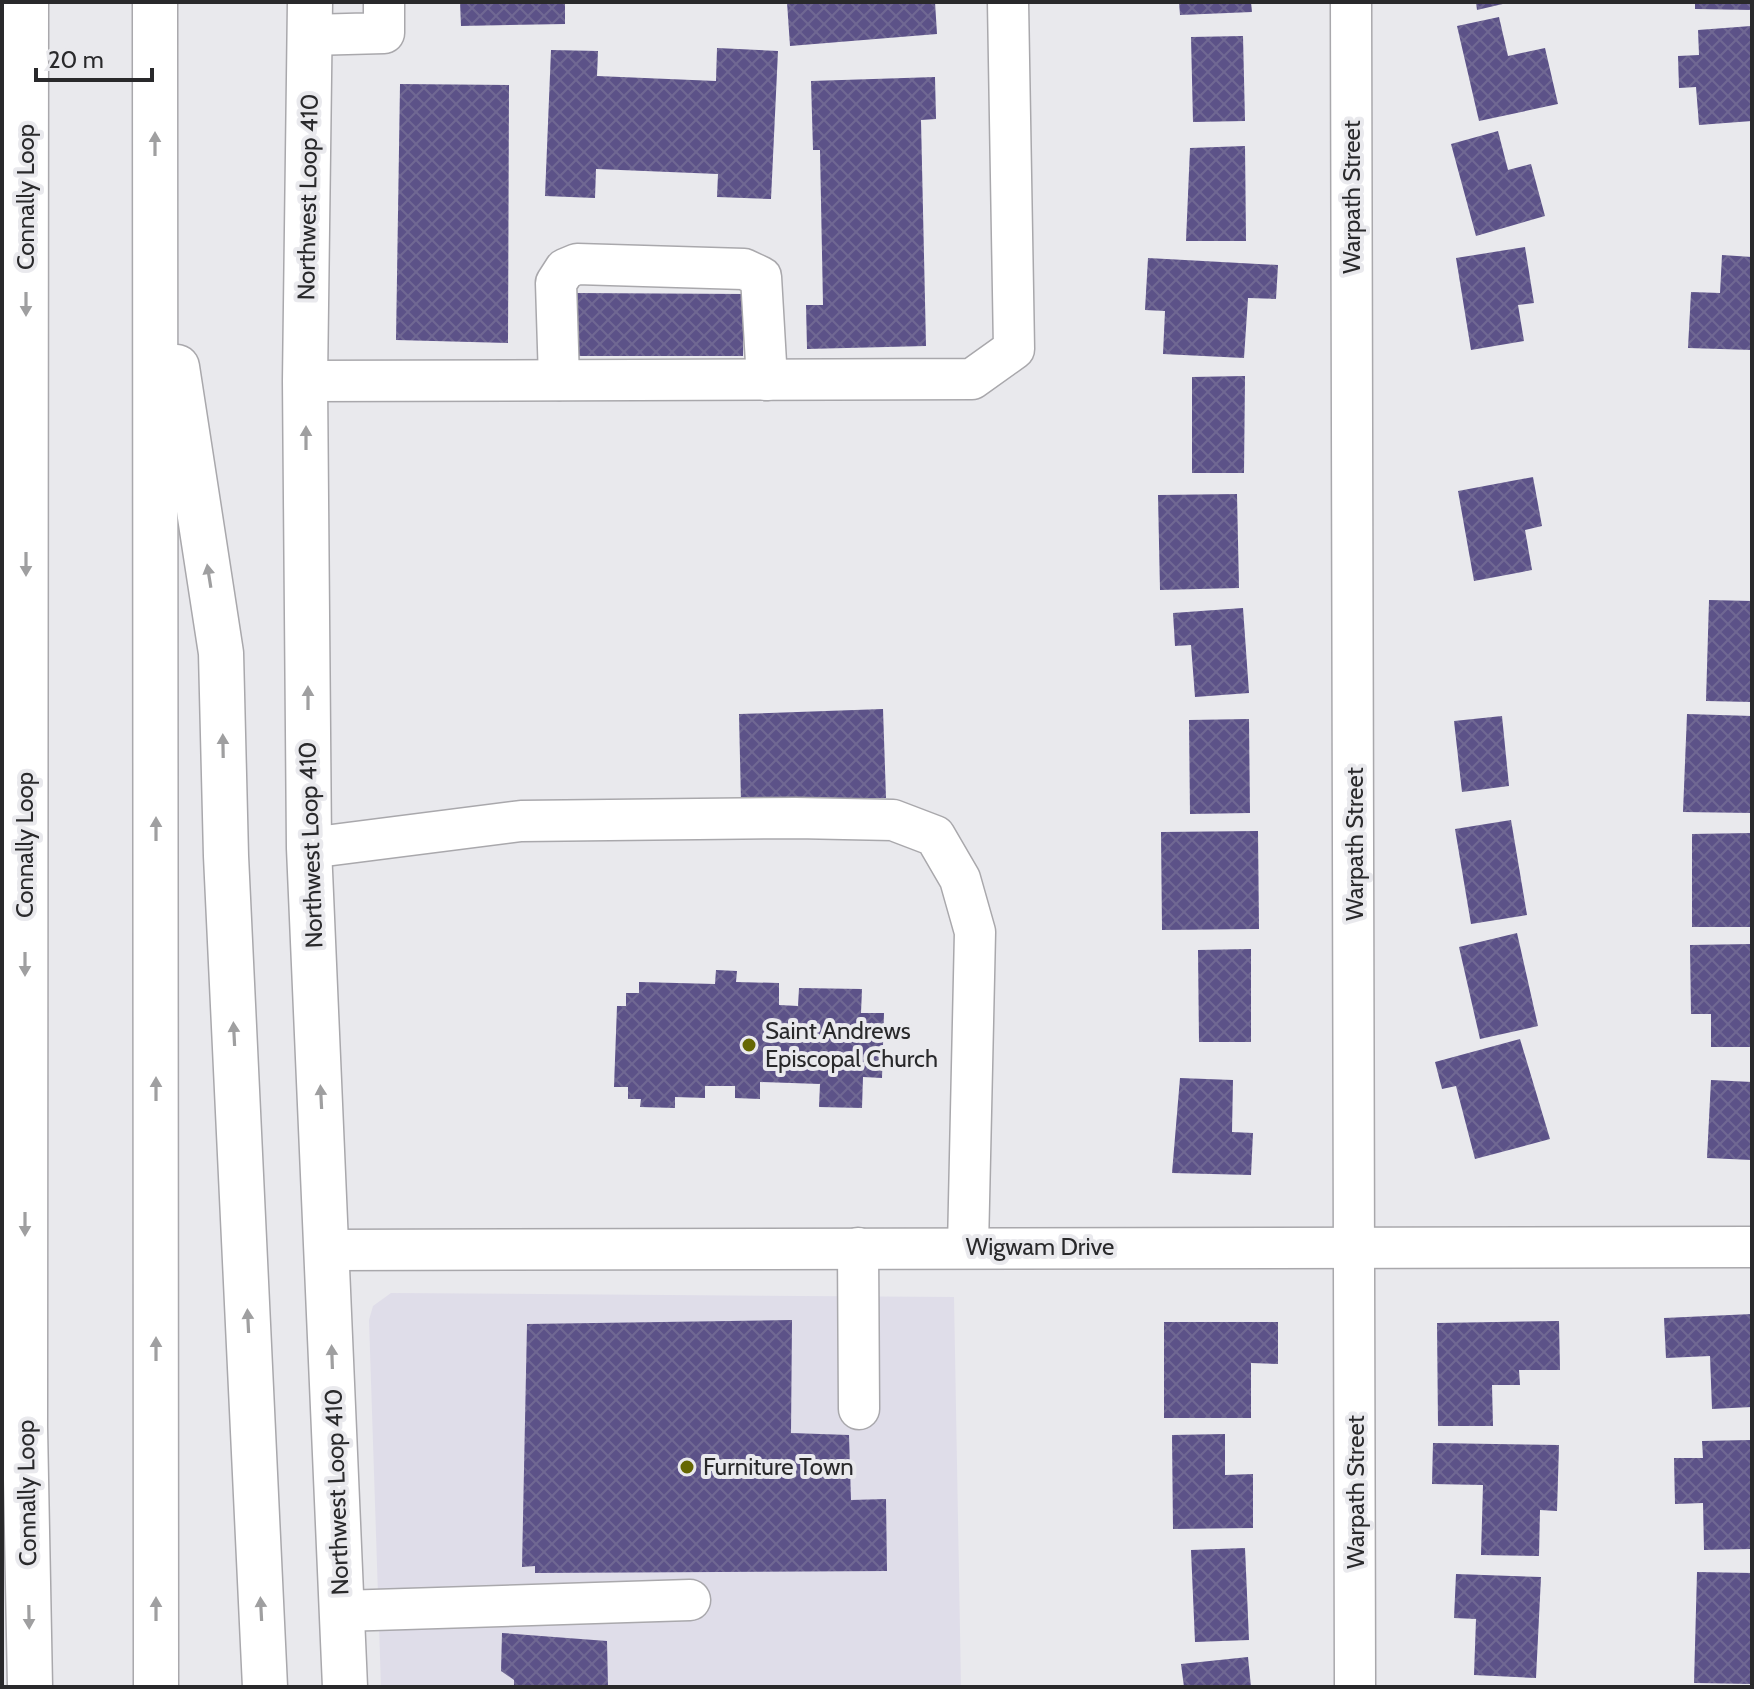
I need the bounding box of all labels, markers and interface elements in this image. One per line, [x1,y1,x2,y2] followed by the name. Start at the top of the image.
[36,32,152,82] scale bar
[48,45,104,74] text: 20 m
[291,93,324,301] street label: Northwest Loop 410
[1337,120,1366,274] street label: Warpath Street
[11,124,40,270] street label: Connally Loop
[149,131,161,156] one-way arrow
[20,292,32,317] one-way arrow
[300,425,312,450] one-way arrow
[20,552,32,577] one-way arrow
[202,563,215,588] one-way arrow
[302,685,314,710] one-way arrow
[217,733,229,758] one-way arrow
[292,741,329,949] street label: Northwest Loop 410
[1340,767,1369,921] street label: Warpath Street
[10,772,39,918] street label: Connally Loop
[150,816,162,841] one-way arrow
[19,952,31,977] one-way arrow
[765,1016,938,1073] place label: Saint Andrews Episcopal Church
[228,1021,241,1046] one-way arrow
[740,1036,758,1054] marker: Saint Andrews Episcopal Church
[150,1076,162,1101] one-way arrow
[315,1084,328,1110] one-way arrow
[19,1212,31,1237] one-way arrow
[966,1232,1114,1261] street label: Wigwam Drive
[241,1308,254,1333] one-way arrow
[150,1336,162,1361] one-way arrow
[325,1344,338,1369] one-way arrow
[318,1388,355,1596] street label: Northwest Loop 410
[1341,1415,1370,1569] street label: Warpath Street
[11,1420,42,1566] street label: Connally Loop
[703,1452,854,1481] place label: Furniture Town
[678,1458,696,1476] marker: Furniture Town
[150,1596,162,1621] one-way arrow
[254,1596,267,1621] one-way arrow
[23,1605,35,1630] one-way arrow

